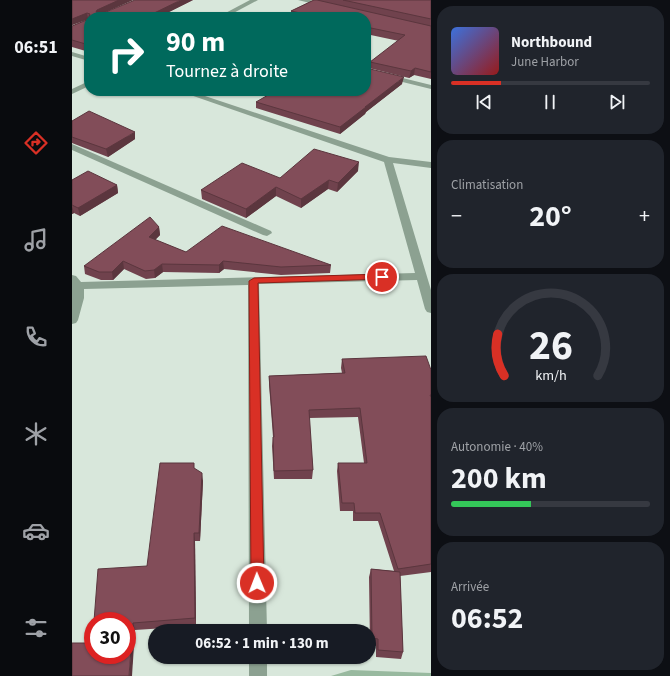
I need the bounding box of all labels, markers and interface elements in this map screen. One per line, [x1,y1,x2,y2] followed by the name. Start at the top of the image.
[166,22,225,62] text: 90 m
[100,28,152,80] icon: right
[511,32,592,53] text: Northbound
[14,35,58,60] text: 06:51
[511,53,579,71] text: June Harbor
[166,59,288,84] text: Tournez à droite
[473,91,495,113] icon: previous
[539,91,561,113] icon: pause
[606,91,628,113] icon: next
[22,129,50,157] icon: directions
[451,176,523,194] text: Climatisation
[529,195,572,238] text: 20°
[451,200,462,232] text: −
[639,200,650,232] text: +
[22,226,50,254] icon: music
[365,260,399,294] pin
[371,266,393,288] icon: arrive
[529,316,572,376] text: 26
[22,323,50,351] icon: phone
[535,365,566,386] text: km/h
[22,420,50,448] icon: climate
[451,438,543,456] text: Autonomie · 40%
[451,457,547,500] text: 200 km
[22,517,50,545] icon: car
[236,562,278,604] position arrow
[451,578,489,596] text: Arrivée
[451,597,523,640] text: 06:52
[84,612,136,664] speed limit sign: 30
[22,614,50,642] icon: filters
[195,633,329,654] text: 06:52 · 1 min · 130 m

